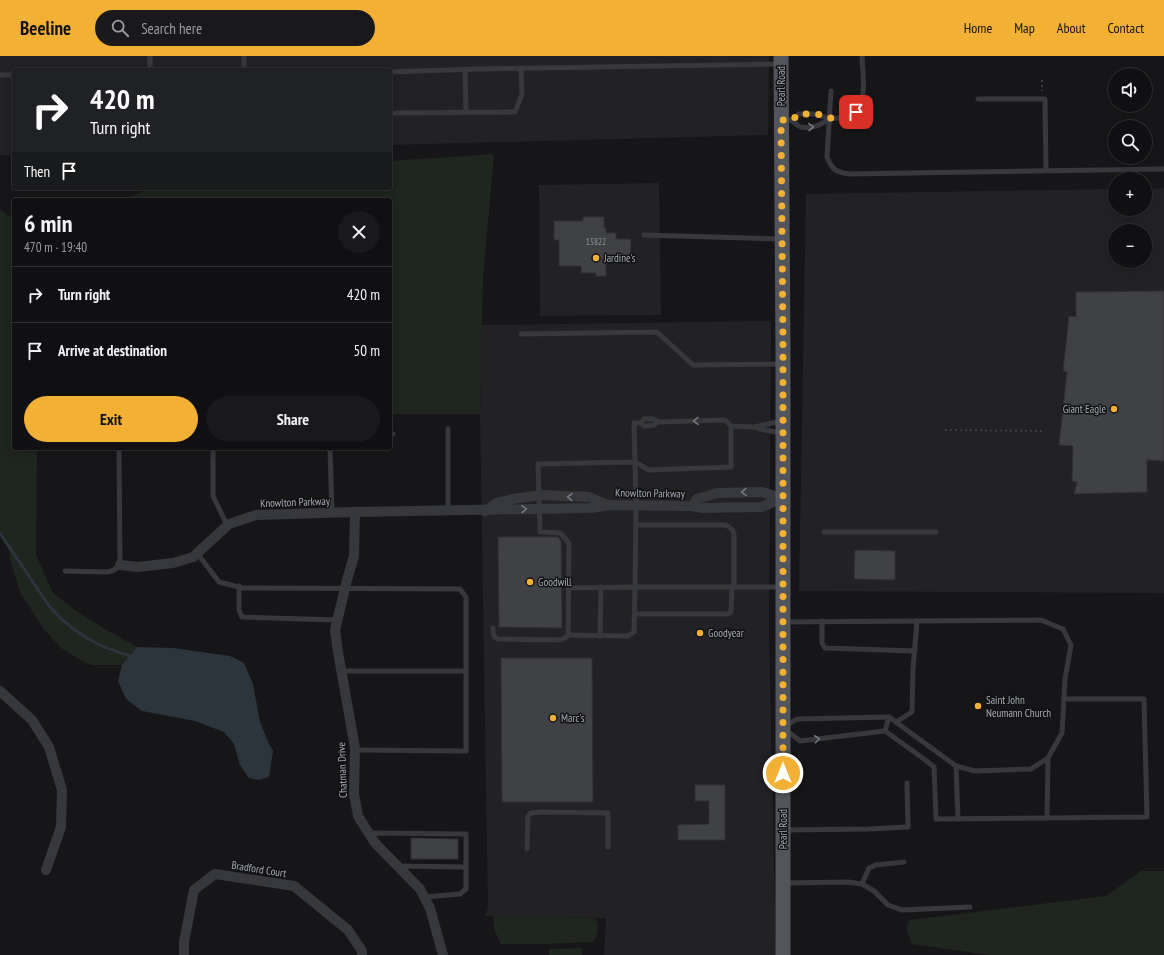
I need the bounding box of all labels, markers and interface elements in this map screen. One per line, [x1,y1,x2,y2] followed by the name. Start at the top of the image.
[95,10,375,46] search box
[20,16,71,40] text: Beeline
[109,17,131,39] icon: search
[141,19,202,38] text: Search here
[964,19,992,37] text: Home
[1014,19,1035,37] text: Map
[1057,19,1086,37] text: About
[1108,19,1144,37] text: Contact
[774,66,788,106] street label: Pearl Road
[1108,68,1152,268] map controls
[1108,68,1152,112] button: sound
[90,80,154,117] text: 420 m
[24,84,76,136] icon: right
[839,95,873,129] pin
[845,101,867,123] icon: arrive
[90,116,150,139] text: Turn right
[1108,120,1152,164] button: search
[808,122,814,131] one-way arrow
[58,160,80,182] icon: arrive
[24,162,50,181] text: Then
[1108,172,1152,216] button: +
[24,208,72,239] text: 6 min
[338,211,380,253] button: close
[1108,224,1152,268] button: −
[586,236,606,247] house number: 15822
[24,239,87,256] text: 470 m · 19:40
[603,251,636,265] place label: Jardine's
[591,253,601,263] marker: Jardine's
[24,284,46,306] icon: right
[58,285,110,304] text: Turn right
[347,285,380,304] text: 420 m
[24,340,46,362] icon: arrive
[58,341,167,360] text: Arrive at destination
[354,341,380,360] text: 50 m
[24,396,198,442] button: Exit
[206,396,380,442] button: Share
[1063,402,1106,416] place label: Giant Eagle
[1109,404,1119,414] marker: Giant Eagle
[693,417,699,425] one-way arrow
[615,485,686,501] street label: Knowlton Parkway
[741,488,747,496] one-way arrow
[567,492,573,501] one-way arrow
[260,494,331,510] street label: Knowlton Parkway
[521,505,527,514] one-way arrow
[538,575,572,589] place label: Goodwill
[525,577,535,587] marker: Goodwill
[708,626,744,640] place label: Goodyear
[695,628,705,638] marker: Goodyear
[986,693,1051,720] place label: Saint John Neumann Church
[973,701,983,711] marker: Saint John Neumann Church
[561,711,585,725] place label: Marc's
[548,713,558,723] marker: Marc's
[814,734,820,743] one-way arrow
[334,741,350,798] street label: Chatman Drive
[762,752,804,794] position arrow
[776,809,790,849] street label: Pearl Road
[230,858,288,880] street label: Bradford Court

